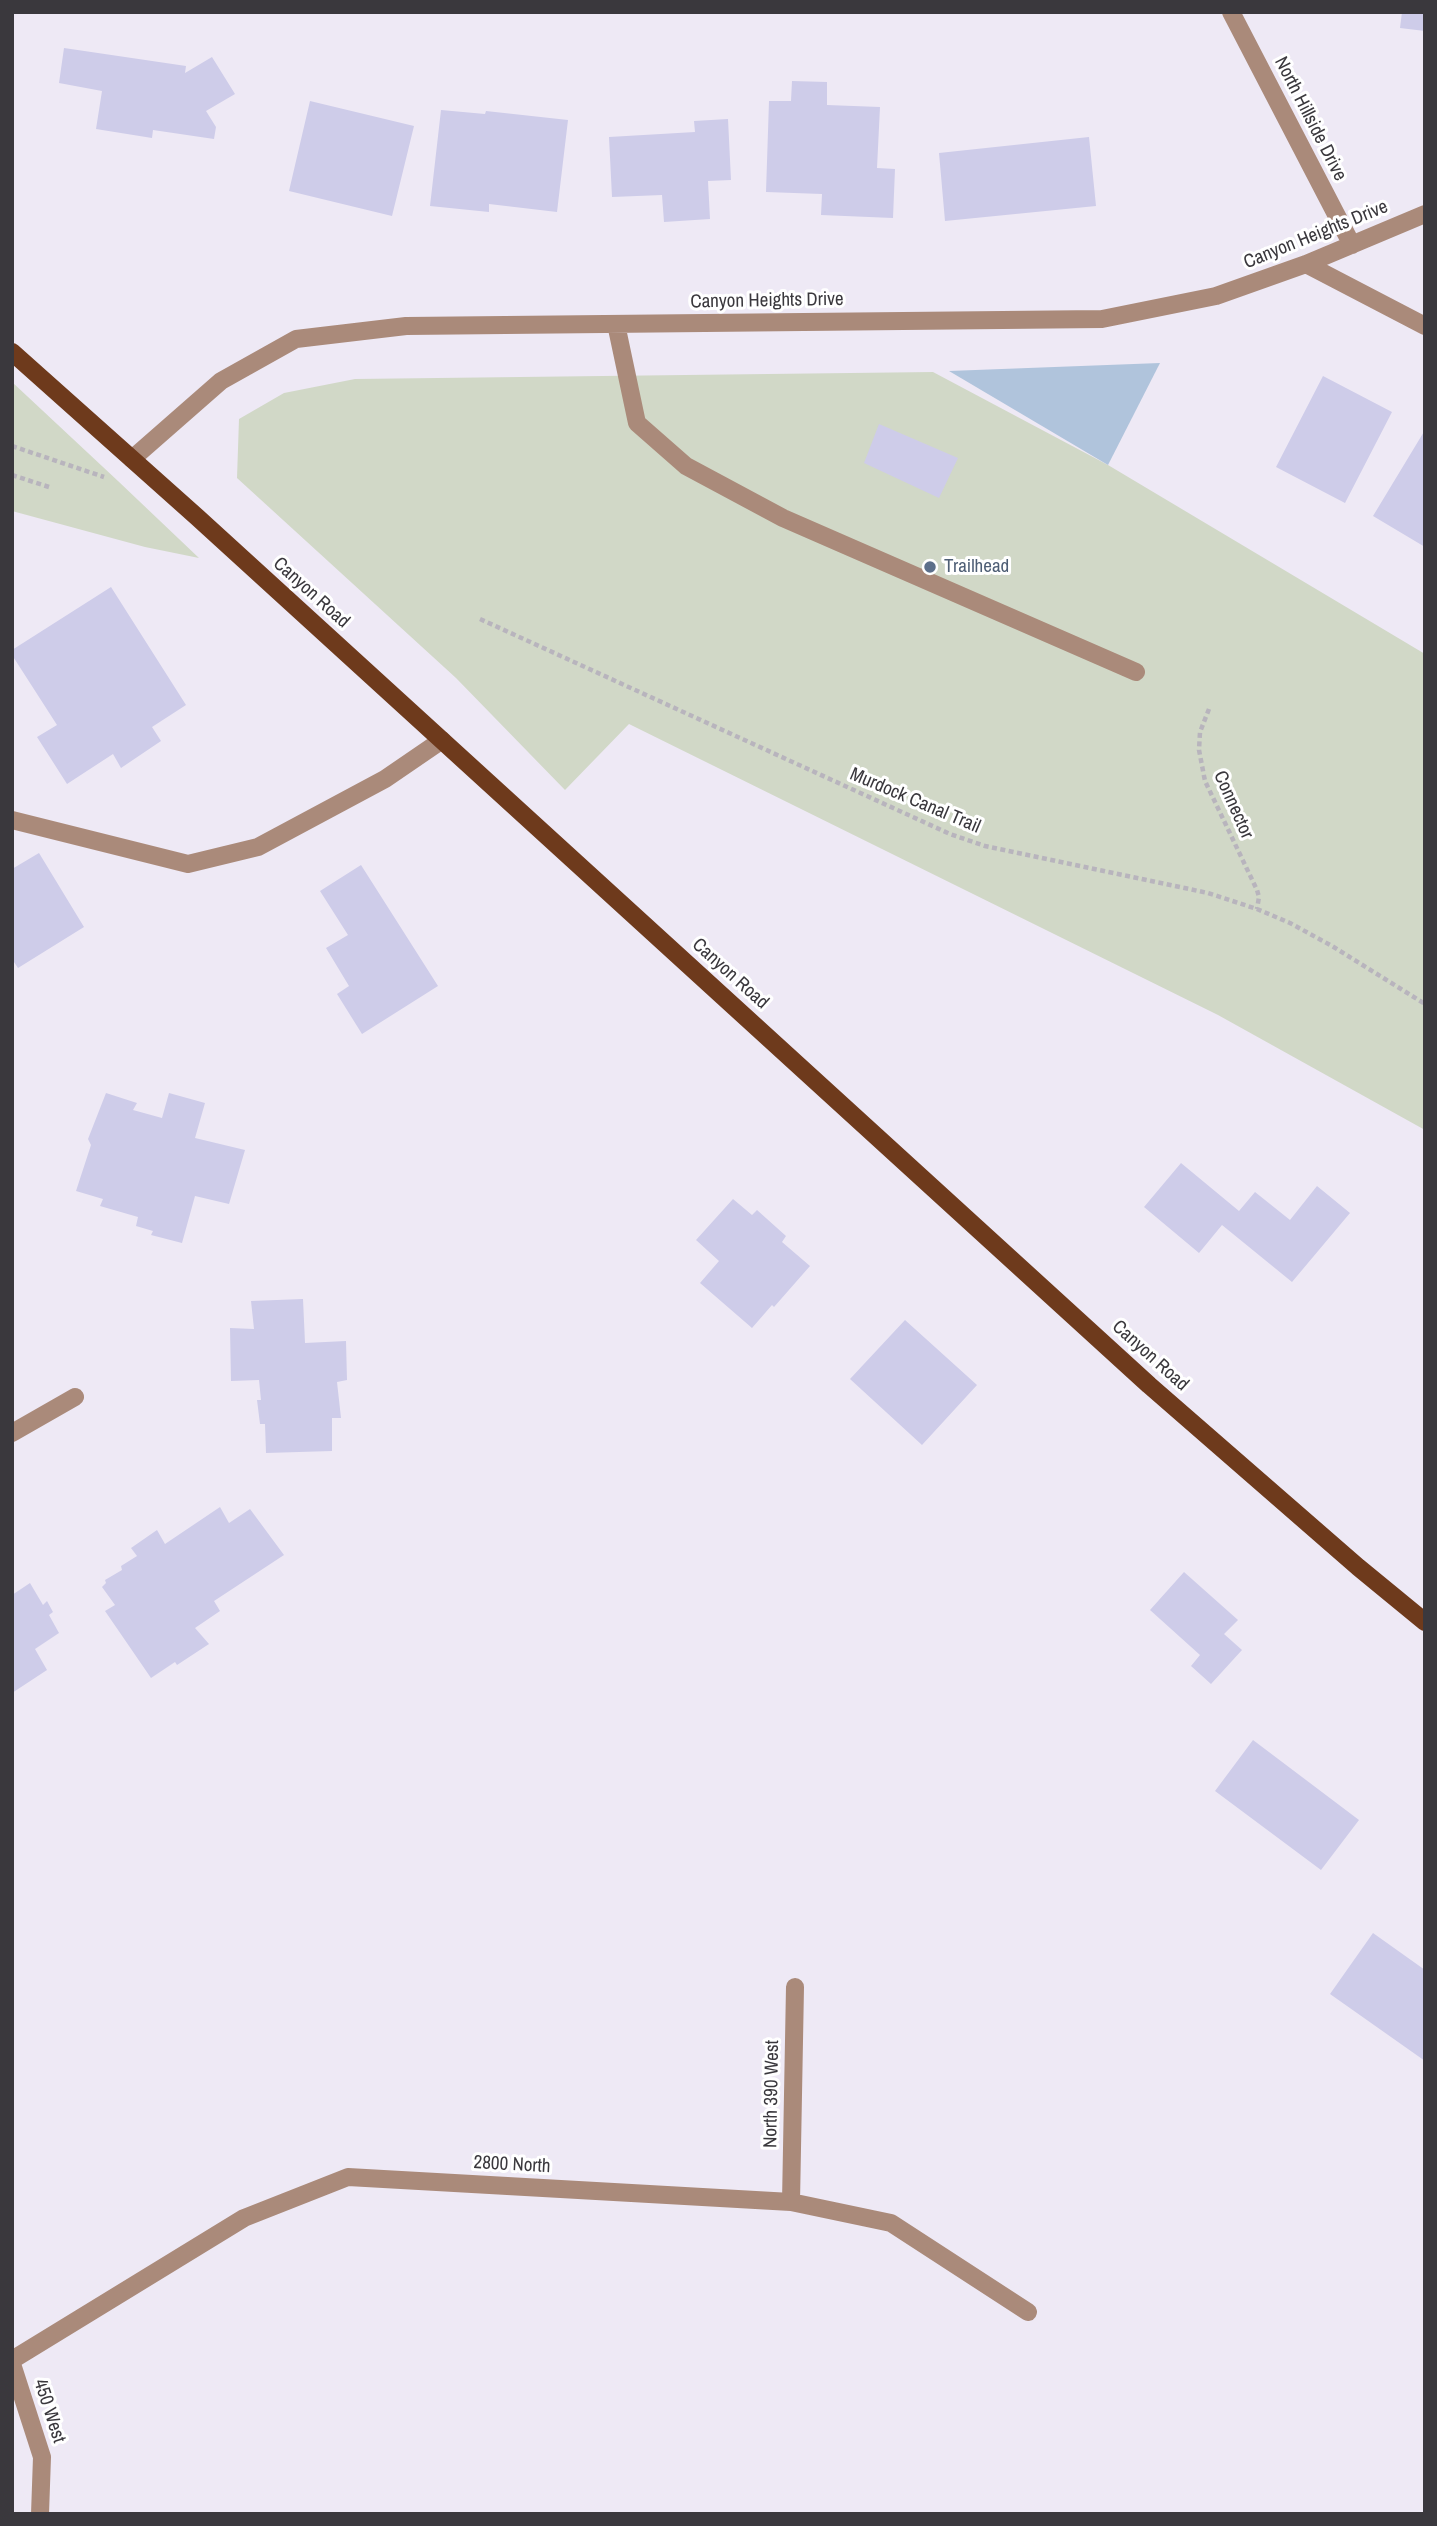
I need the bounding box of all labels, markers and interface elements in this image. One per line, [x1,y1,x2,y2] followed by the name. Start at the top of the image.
[1269,53,1351,185] street label: North Hillside Drive
[1241,196,1391,274] street label: Canyon Heights Drive
[690,288,844,314] street label: Canyon Heights Drive
[268,553,354,633] street label: Canyon Road
[944,556,1009,578] place label: Trailhead
[922,559,938,575] marker: Trailhead
[846,763,984,839] street label: Murdock Canal Trail
[1208,768,1258,842] street label: Connector
[687,934,773,1014] street label: Canyon Road
[1107,1316,1193,1396] street label: Canyon Road
[760,2040,784,2148] street label: North 390 West
[473,2152,551,2178] street label: 2800 North
[28,2376,70,2446] street label: 450 West

